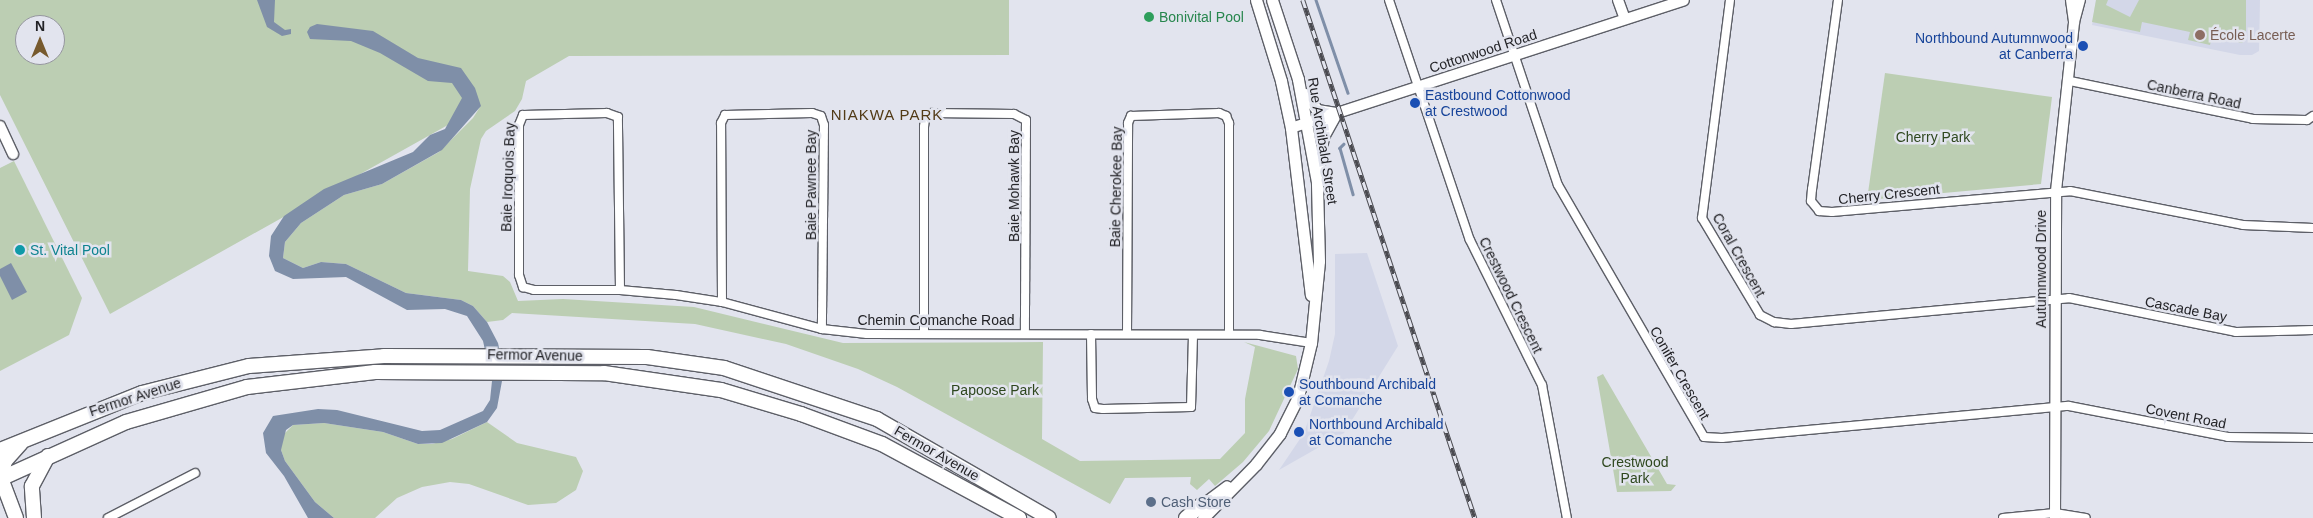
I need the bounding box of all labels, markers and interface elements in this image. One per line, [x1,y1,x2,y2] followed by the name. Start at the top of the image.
[1159,9,1244,25] place label: Bonivital Pool
[1143,11,1155,23] marker: Bonivital Pool
[15,15,65,65] north arrow
[35,18,45,34] text: N
[1427,26,1539,76] street label: Cottonwood Road
[2210,27,2296,43] place label: École Lacerte
[2194,29,2206,41] marker: École Lacerte
[1914,30,2073,62] place label: Northbound Autumnwood at Canberra
[2077,40,2089,52] marker: Northbound Autumnwood at Canberra
[1305,76,1341,206] street label: Rue Archibald Street
[2145,76,2243,112] street label: Canberra Road
[1425,87,1571,120] place label: Eastbound Cottonwood at Crestwood
[1409,97,1421,109] marker: Eastbound Cottonwood at Crestwood
[829,106,945,124] district label: NIAKWA PARK
[498,122,518,232] street label: Baie Iroquois Bay
[1107,127,1125,247] street label: Baie Cherokee Bay
[1896,129,1970,145] park label: Cherry Park
[803,130,819,240] street label: Baie Pawnee Bay
[1006,130,1022,242] street label: Baie Mohawk Bay
[1837,180,1941,208] street label: Cherry Crescent
[1709,210,1769,300] street label: Coral Crescent
[2033,210,2049,328] street label: Autumnwood Drive
[1476,234,1546,356] street label: Crestwood Crescent
[30,242,110,258] place label: St. Vital Pool
[14,244,26,256] marker: St. Vital Pool
[2144,293,2228,325] street label: Cascade Bay
[857,312,1015,328] street label: Chemin Comanche Road
[1646,323,1714,423] street label: Conifer Crescent
[487,346,583,364] street label: Fermor Avenue
[87,374,183,420] street label: Fermor Avenue
[1299,376,1437,408] place label: Southbound Archibald at Comanche
[951,382,1039,398] park label: Papoose Park
[1283,386,1295,398] marker: Southbound Archibald at Comanche
[2144,400,2228,432] street label: Covent Road
[1309,416,1444,448] place label: Northbound Archibald at Comanche
[891,422,983,484] street label: Fermor Avenue
[1293,426,1305,438] marker: Northbound Archibald at Comanche
[1602,454,1668,487] park label: Crestwood Park
[1161,494,1231,510] place label: Cash Store
[1145,496,1157,508] marker: Cash Store

